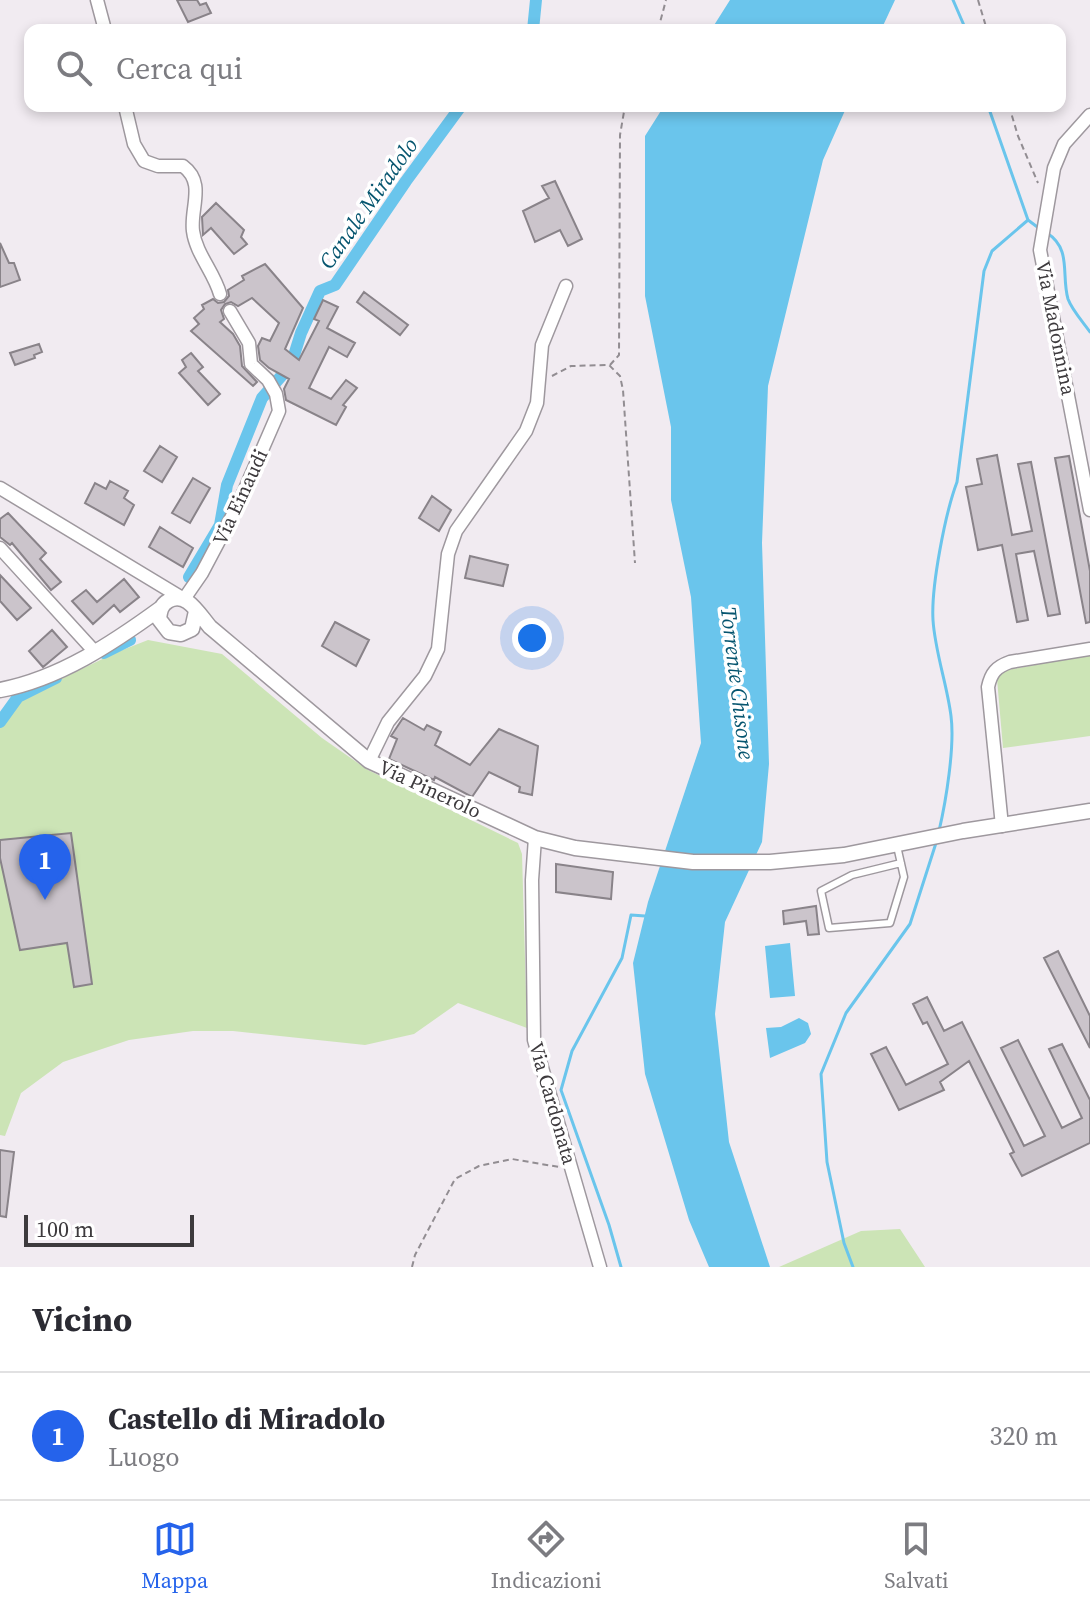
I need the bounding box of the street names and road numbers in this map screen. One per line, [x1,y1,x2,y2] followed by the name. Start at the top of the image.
[1029,258,1083,398] street label: Via Madonnina
[206,444,274,549] street label: Via Einaudi
[374,753,486,825] street label: Via Pinerolo
[522,1039,584,1168] street label: Via Cardonata

